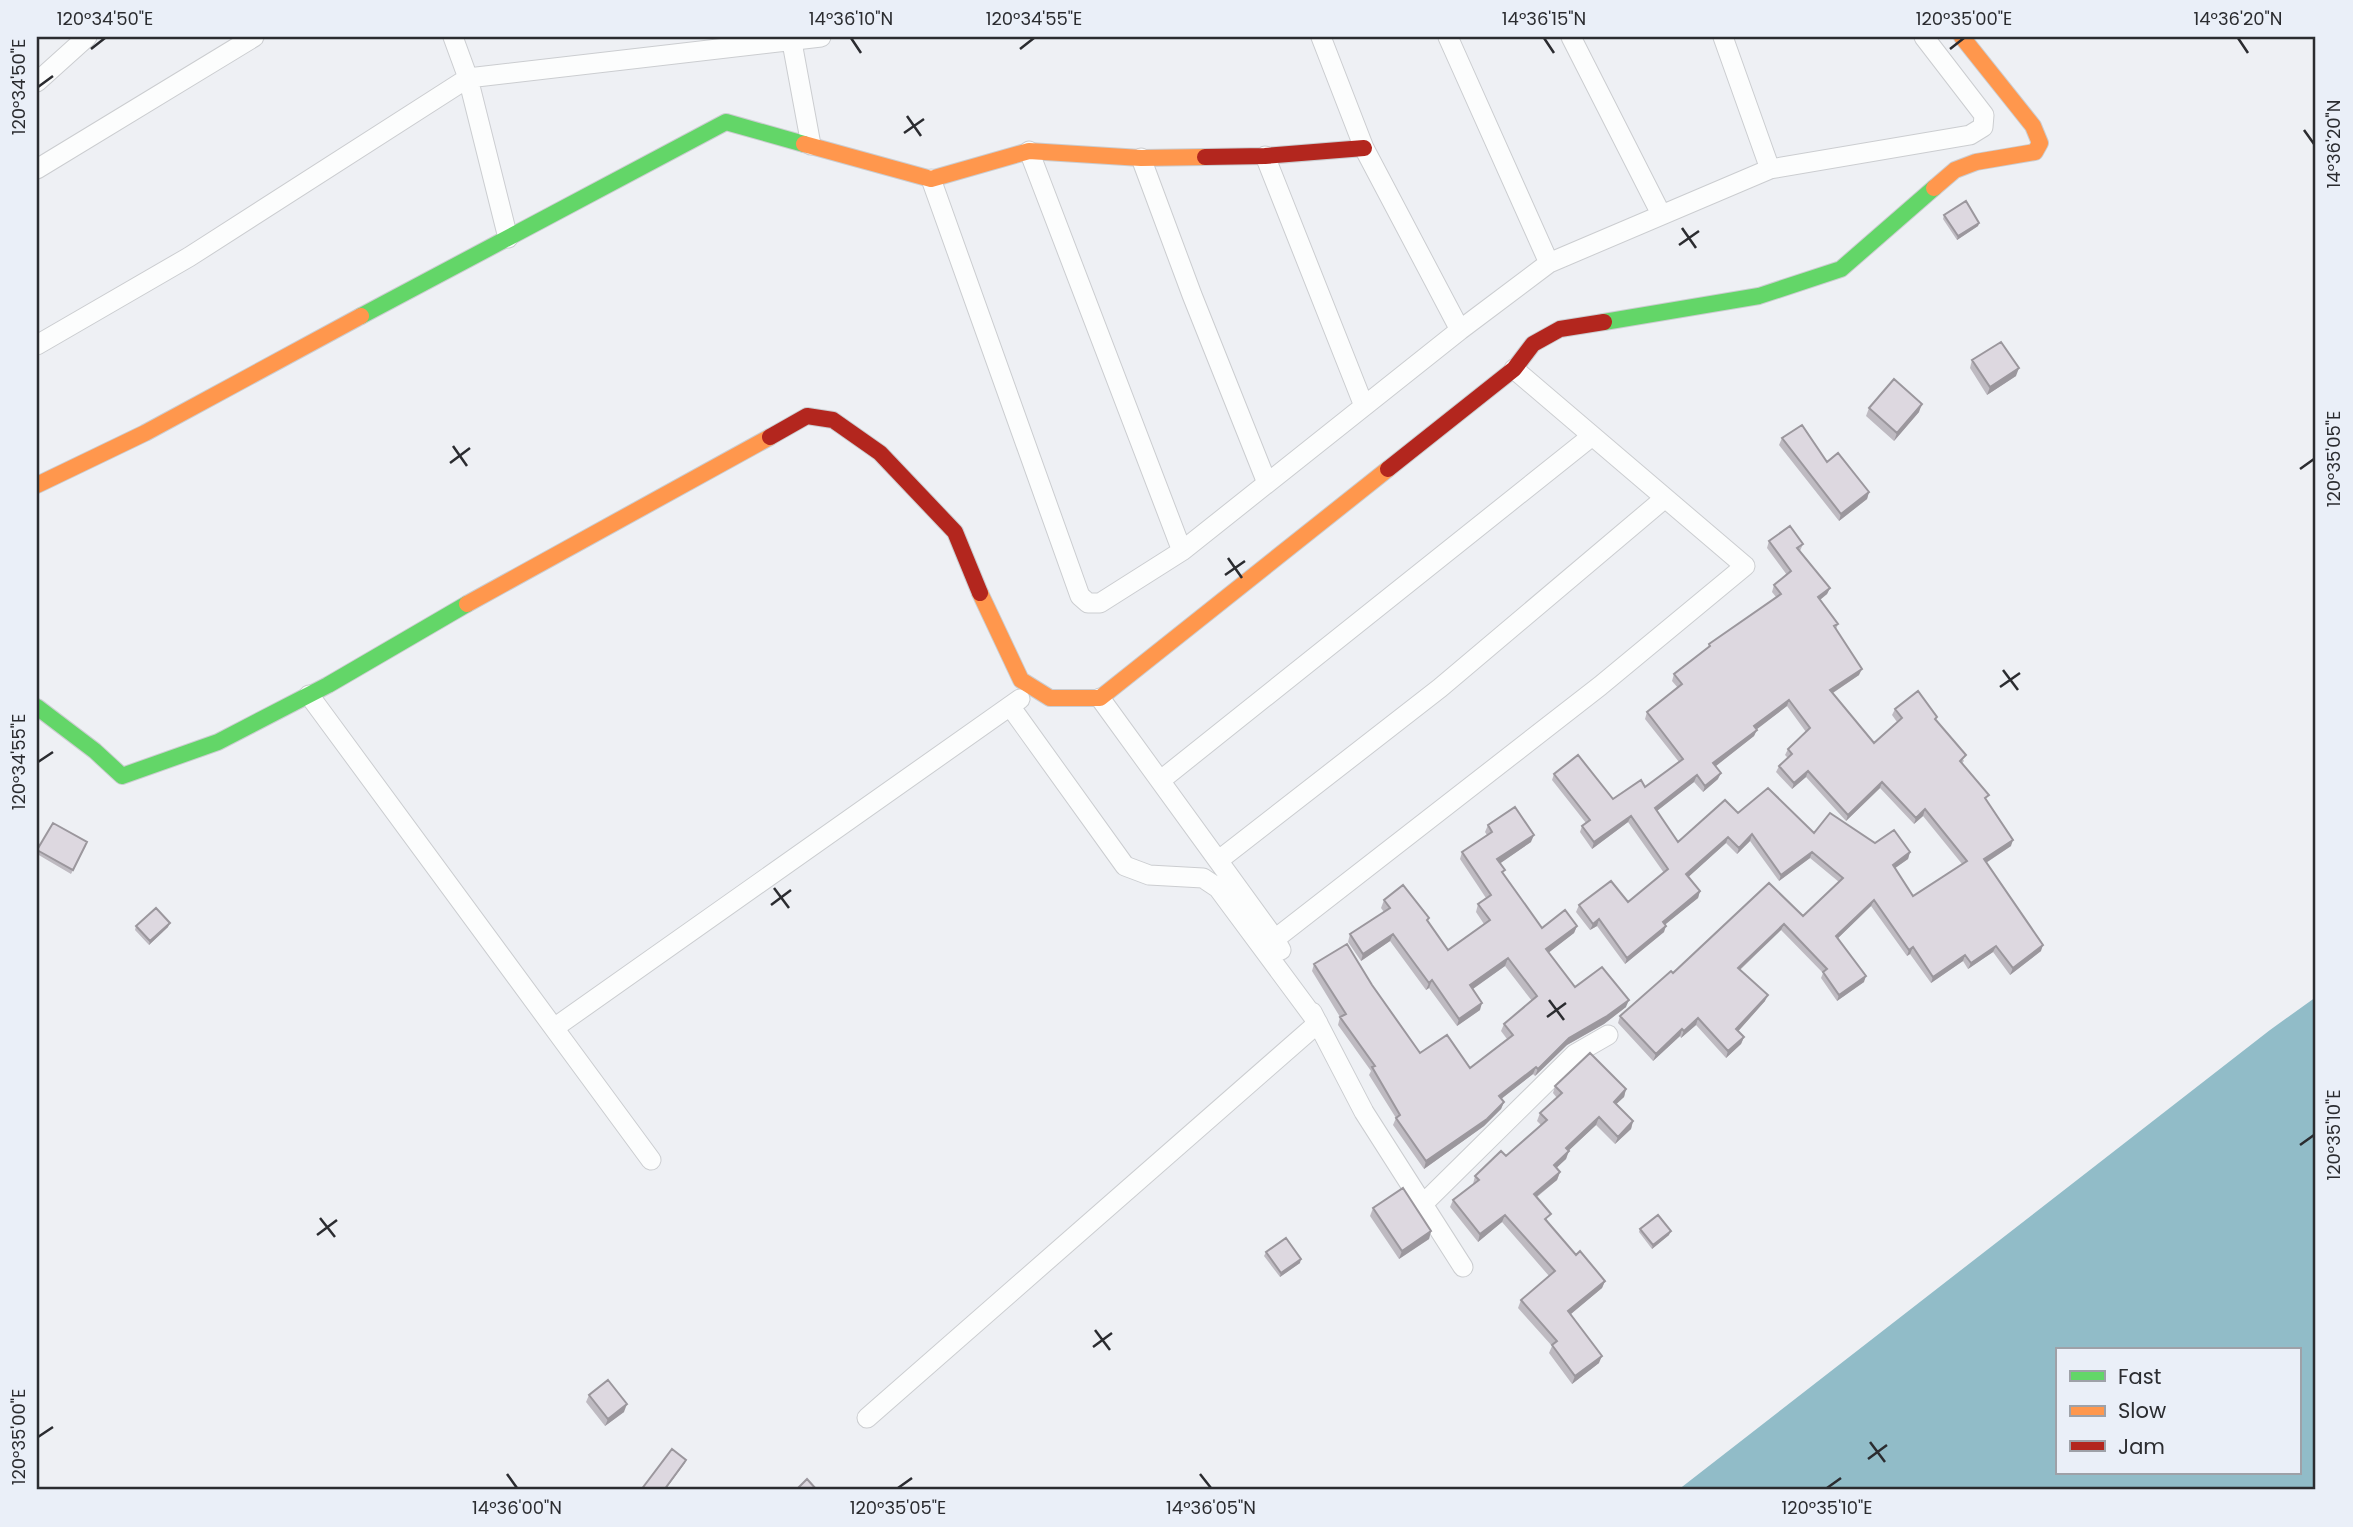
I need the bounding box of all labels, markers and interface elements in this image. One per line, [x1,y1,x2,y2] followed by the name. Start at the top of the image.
[57,6,153,31] text: 120°34'50"E
[809,6,893,31] text: 14°36'10"N
[986,6,1082,31] text: 120°34'55"E
[1502,6,1586,31] text: 14°36'15"N
[1916,6,2012,31] text: 120°35'00"E
[2194,6,2282,31] text: 14°36'20"N
[6,39,31,135] text: 120°34'50"E
[2321,100,2346,188] text: 14°36'20"N
[2321,411,2346,507] text: 120°35'05"E
[6,714,31,810] text: 120°34'55"E
[2321,1089,2346,1181] text: 120°35'10"E
[2056,1348,2300,1474] legend
[2118,1362,2161,1391] text: Fast
[6,1389,31,1485] text: 120°35'00"E
[2118,1396,2166,1425] text: Slow
[2118,1432,2165,1461] text: Jam
[472,1495,562,1520] text: 14°36'00"N
[850,1495,946,1520] text: 120°35'05"E
[1166,1495,1256,1520] text: 14°36'05"N
[1781,1495,1873,1520] text: 120°35'10"E

